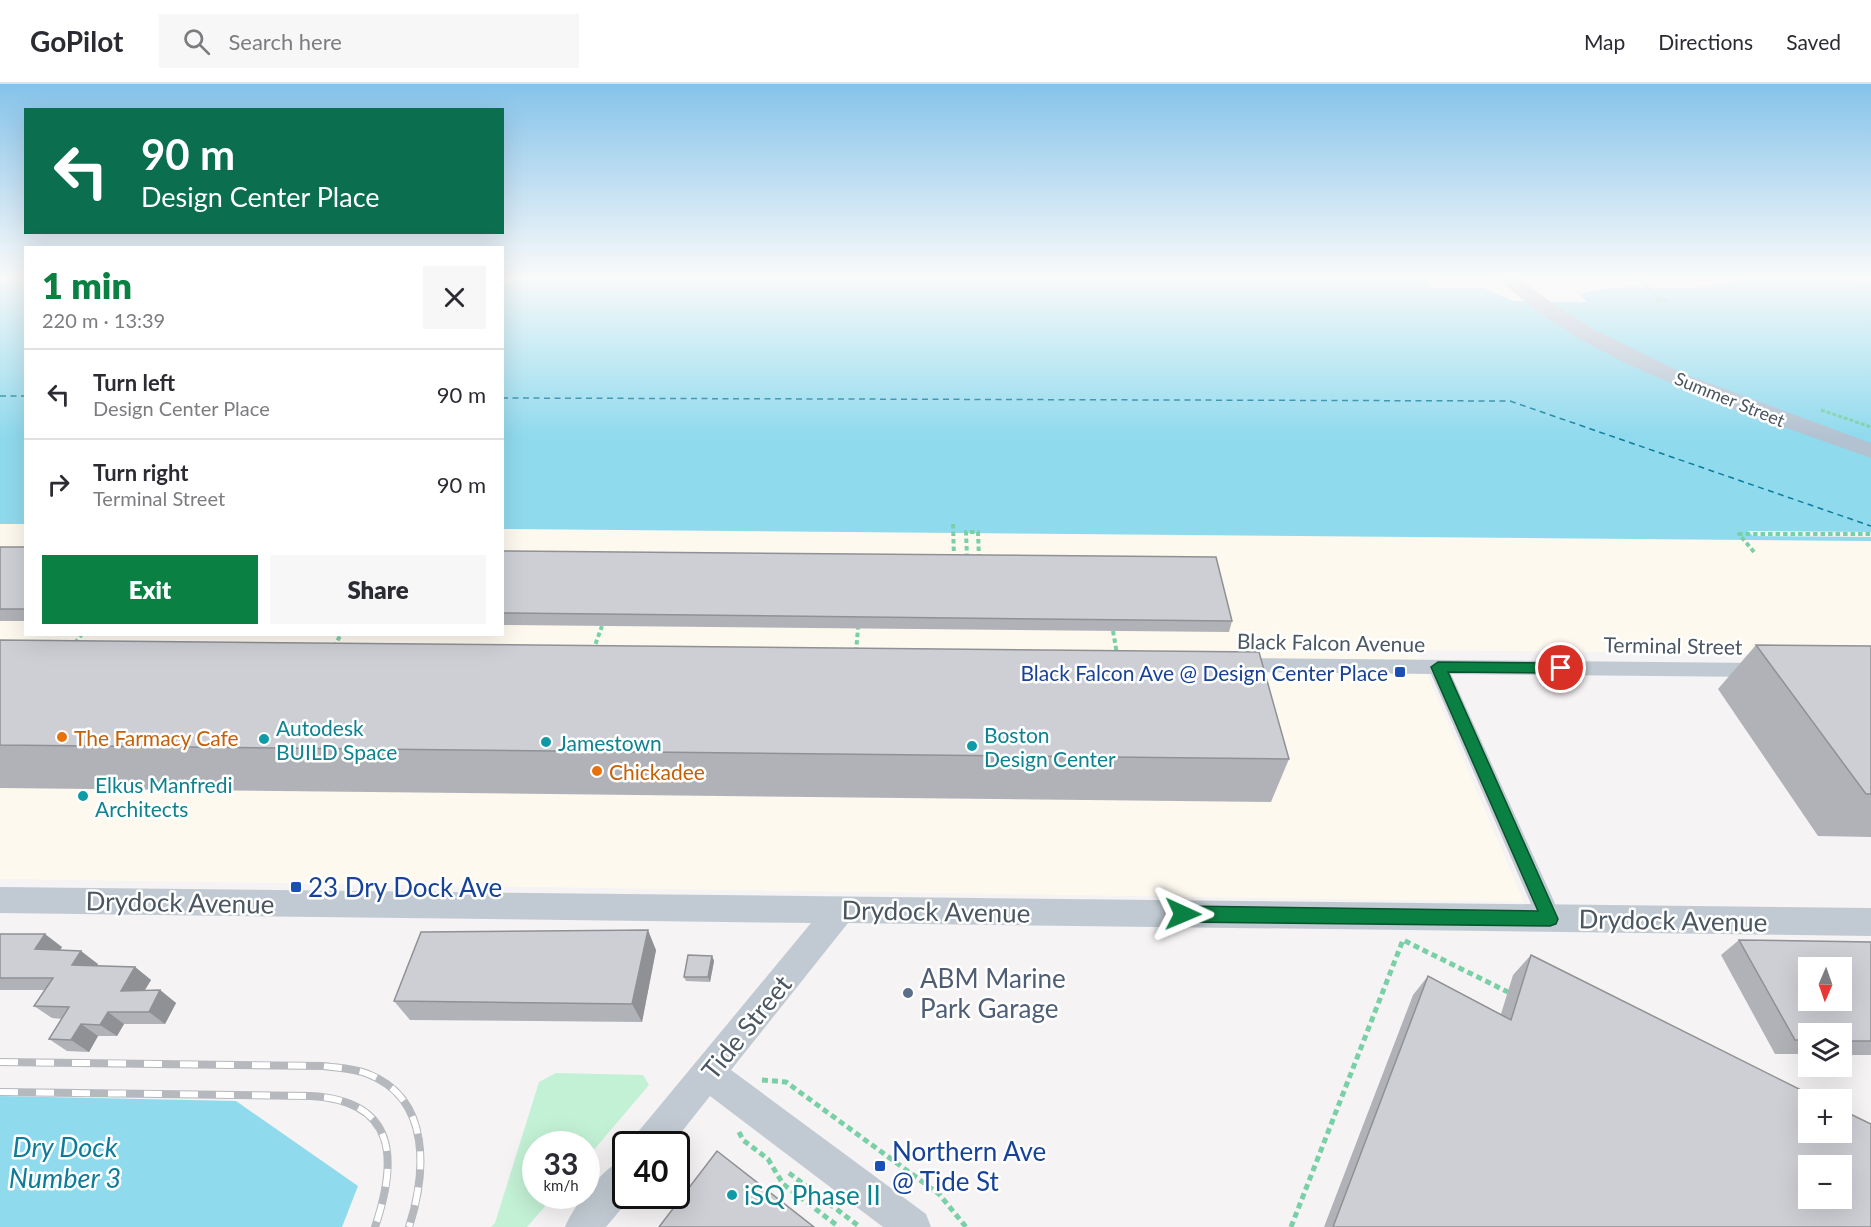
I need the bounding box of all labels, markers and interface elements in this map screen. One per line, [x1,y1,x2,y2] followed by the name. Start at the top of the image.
[159,14,579,68] search box
[30,24,123,58] text: GoPilot
[180,25,213,58] icon: search
[228,28,342,55] text: Search here
[1584,29,1625,54] text: Map
[1658,29,1753,54] text: Directions
[1786,29,1841,54] text: Saved
[141,129,235,179] text: 90 m
[42,132,120,210] icon: left
[141,180,380,213] text: Design Center Place
[42,263,132,307] text: 1 min
[423,266,486,329] button: close
[42,308,165,332] text: 220 m · 13:39
[1672,367,1789,431] street label: Summer Street
[93,369,175,396] text: Turn left
[42,378,75,411] icon: left
[437,381,486,408] text: 90 m
[93,396,270,420] text: Design Center Place
[93,459,188,486] text: Turn right
[42,468,75,501] icon: right
[437,471,486,498] text: 90 m
[93,486,225,510] text: Terminal Street
[42,555,258,624] button: Exit
[270,555,486,624] button: Share
[1237,628,1425,656] street label: Black Falcon Avenue
[1603,631,1743,659] street label: Terminal Street
[1535,642,1586,693] pin
[1544,651,1577,684] icon: arrive
[1020,660,1388,685] place label: Black Falcon Ave @ Design Center Place
[1393,665,1407,679] marker: Black Falcon Ave @ Design Center Place
[276,715,397,764] place label: Autodesk BUILD Space
[984,722,1116,771] place label: Boston Design Center
[74,725,239,750] place label: The Farmacy Cafe
[55,730,69,744] marker: The Farmacy Cafe
[558,730,662,755] place label: Jamestown
[257,732,271,746] marker: Autodesk BUILD Space
[539,735,553,749] marker: Jamestown
[965,739,979,753] marker: Boston Design Center
[609,759,705,784] place label: Chickadee
[590,764,604,778] marker: Chickadee
[95,772,232,821] place label: Elkus Manfredi Architects
[76,789,90,803] marker: Elkus Manfredi Architects
[308,871,502,903] place label: 23 Dry Dock Ave
[289,880,303,894] marker: 23 Dry Dock Ave
[1151,882,1215,946] position arrow
[85,884,275,920] street label: Drydock Avenue
[841,893,1031,929] street label: Drydock Avenue
[1578,902,1768,938] street label: Drydock Avenue
[1798,957,1852,1011] north arrow
[1798,957,1852,1209] map controls
[920,962,1066,1024] place label: ABM Marine Park Garage
[694,968,798,1086] street label: Tide Street
[901,986,915,1000] marker: ABM Marine Park Garage
[1798,1023,1852,1077] button: layers
[1798,1089,1852,1143] button: +
[9,1130,121,1194] water label: Dry Dock Number 3
[612,1131,690,1209] speed limit sign: 40
[892,1135,1046,1197] place label: Northern Ave @ Tide St
[544,1145,578,1181] text: 33
[1798,1155,1852,1209] button: −
[873,1159,887,1173] marker: Northern Ave @ Tide St
[543,1176,579,1194] text: km/h
[744,1179,881,1211] place label: iSQ Phase II
[725,1188,739,1202] marker: iSQ Phase II

